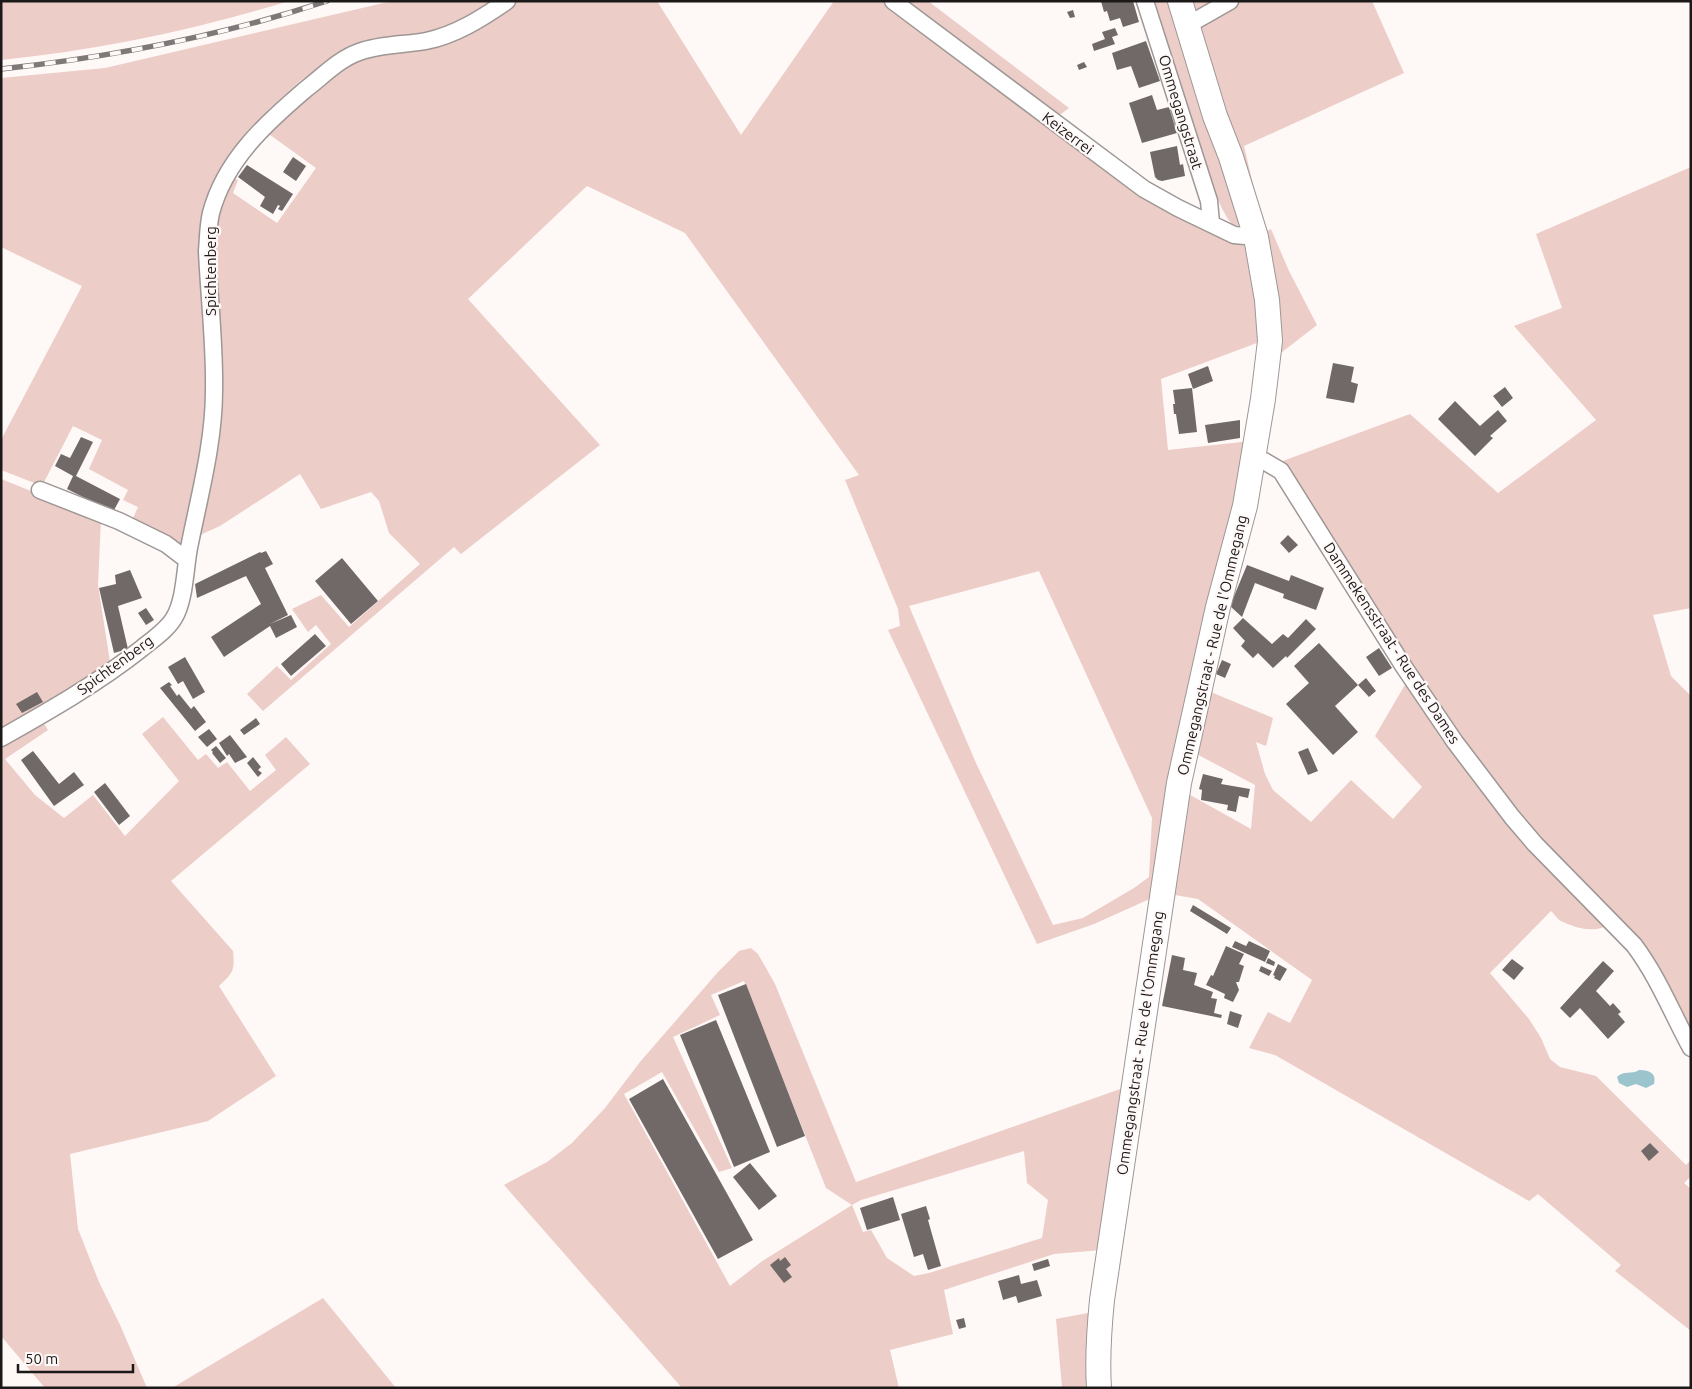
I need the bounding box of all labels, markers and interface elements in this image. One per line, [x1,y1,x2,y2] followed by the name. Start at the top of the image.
[1156,53,1207,171] street label: Ommegangstraat
[1039,108,1097,158] street label: Keizerrei
[202,226,219,316] street label: Spichtenberg
[1174,513,1250,777] street label: Ommegangstraat - Rue de l'Ommegang
[1320,539,1464,747] street label: Dammekensstraat - Rue des Dames
[74,632,156,698] street label: Spichtenberg
[1113,910,1167,1176] street label: Ommegangstraat - Rue de l'Ommegang
[18,1342,132,1374] scale bar
[25,1350,58,1367] text: 50 m

